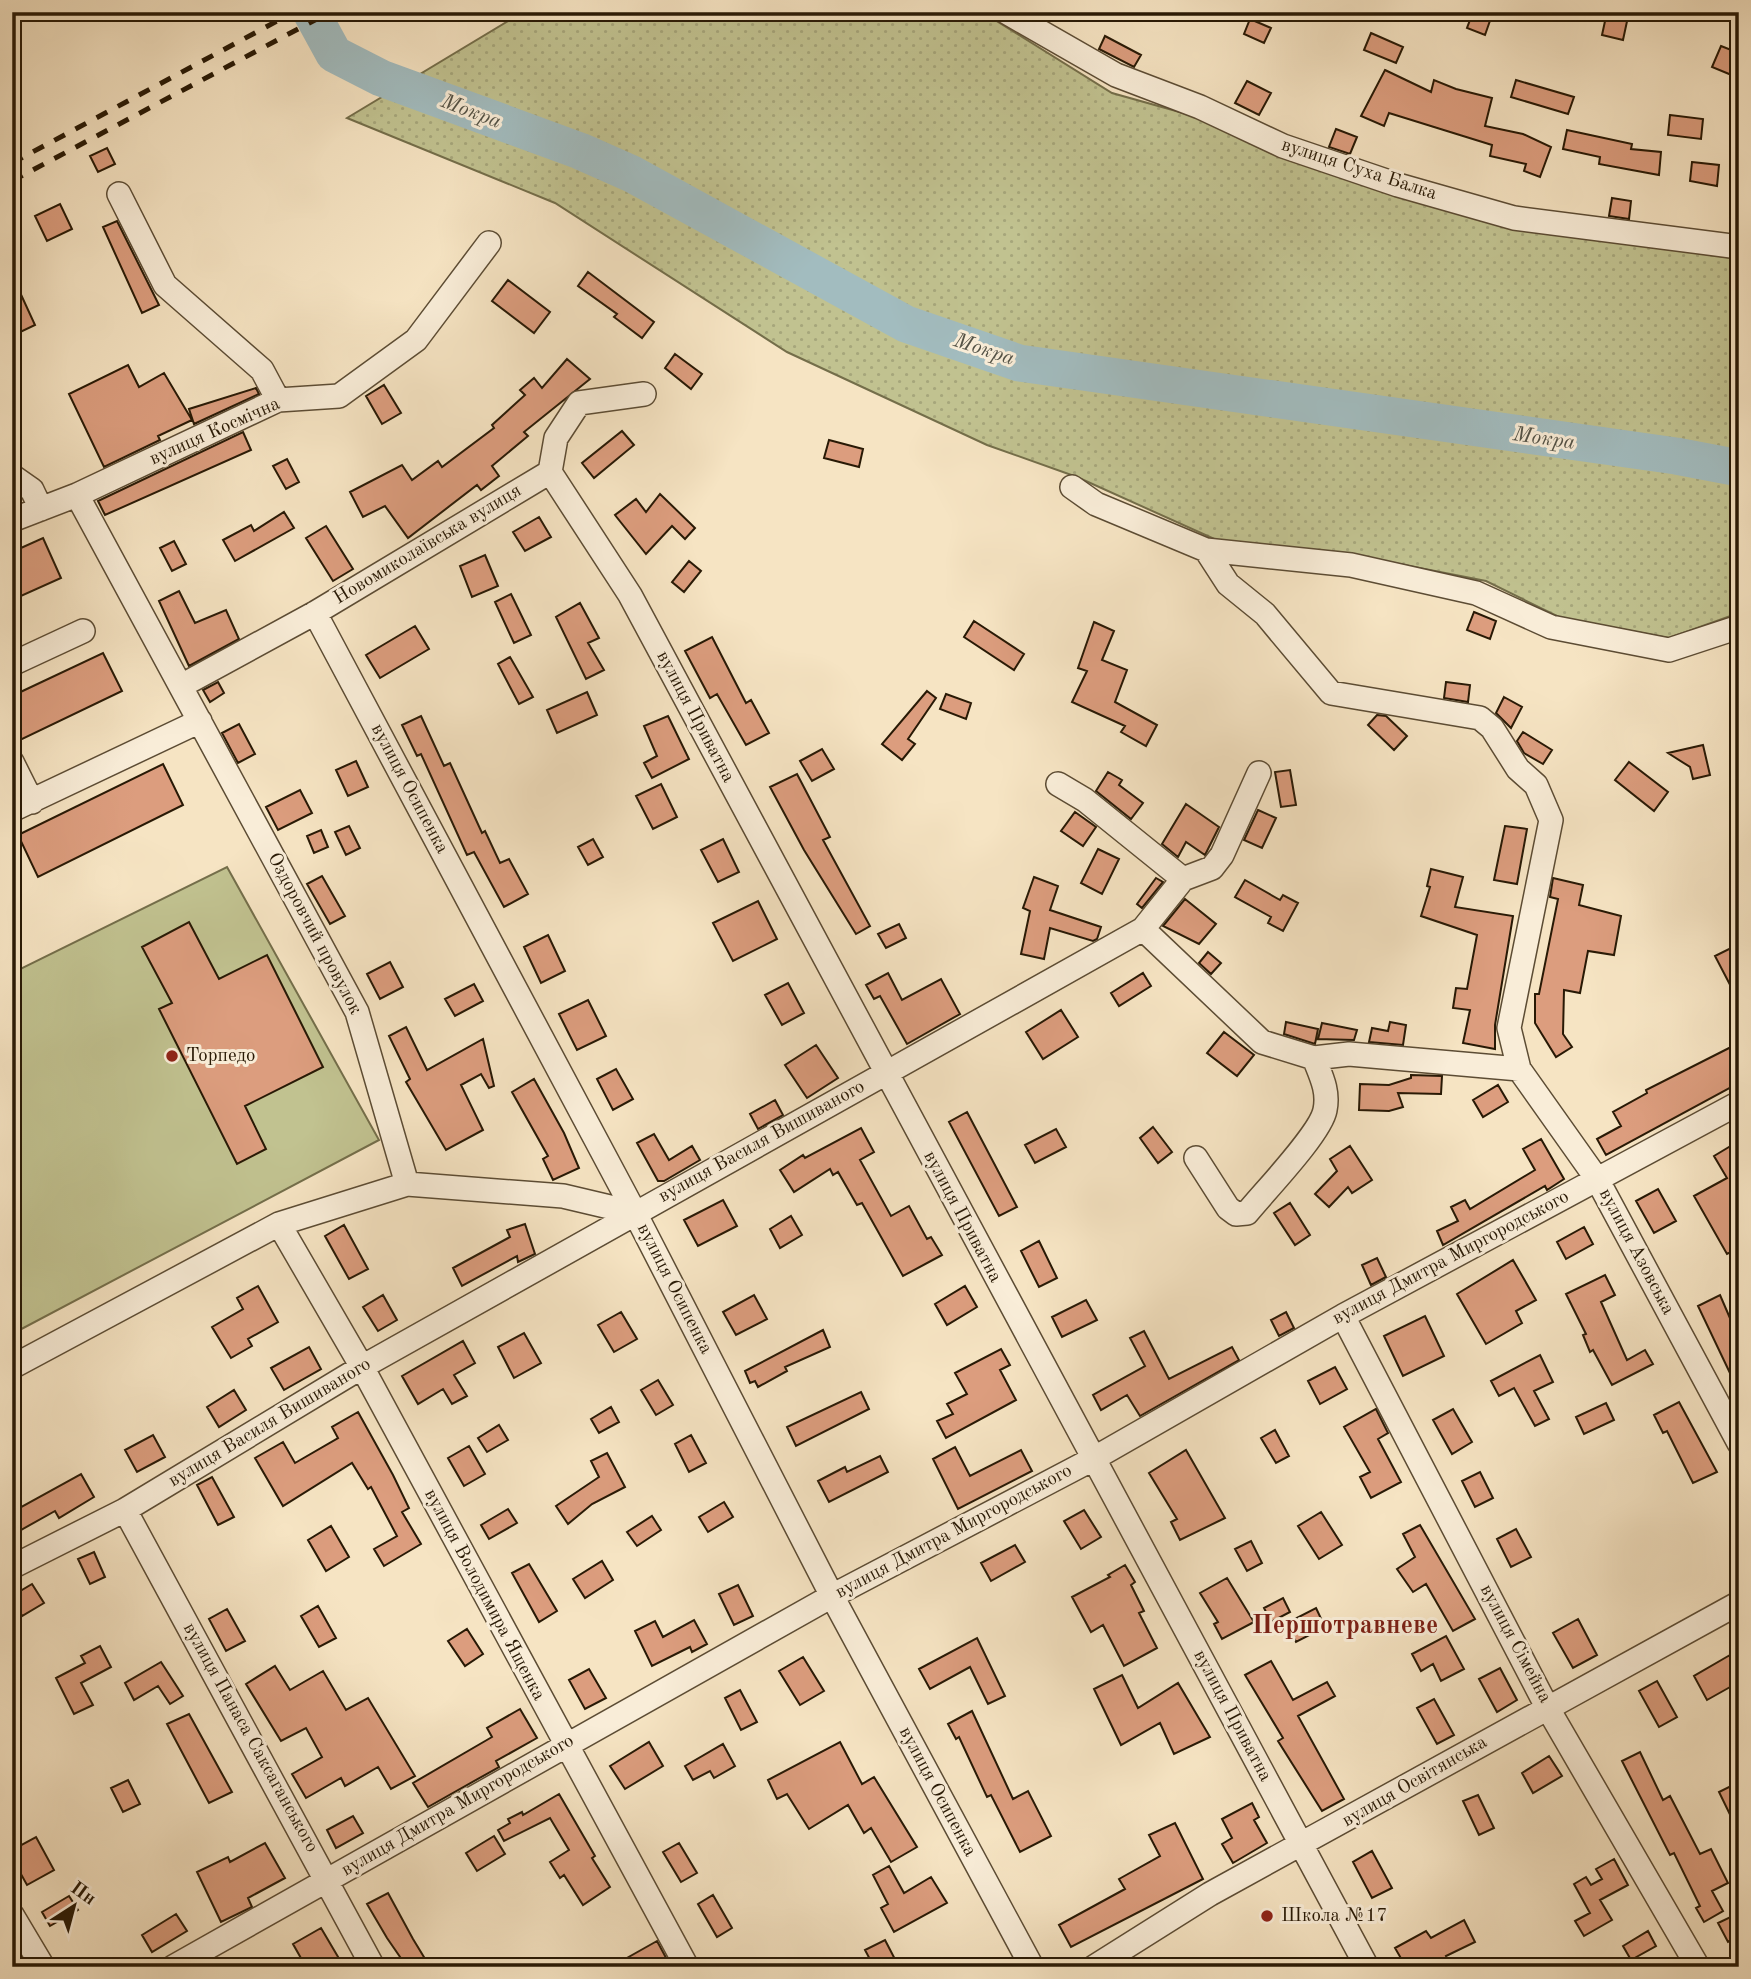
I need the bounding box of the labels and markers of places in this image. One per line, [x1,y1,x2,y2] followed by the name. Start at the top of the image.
[186,1047,255,1066] place label: Торпедо
[164,1048,180,1064] marker: Торпедо
[1281,1907,1388,1926] place label: Школа №17
[1259,1908,1275,1924] marker: Школа №17

